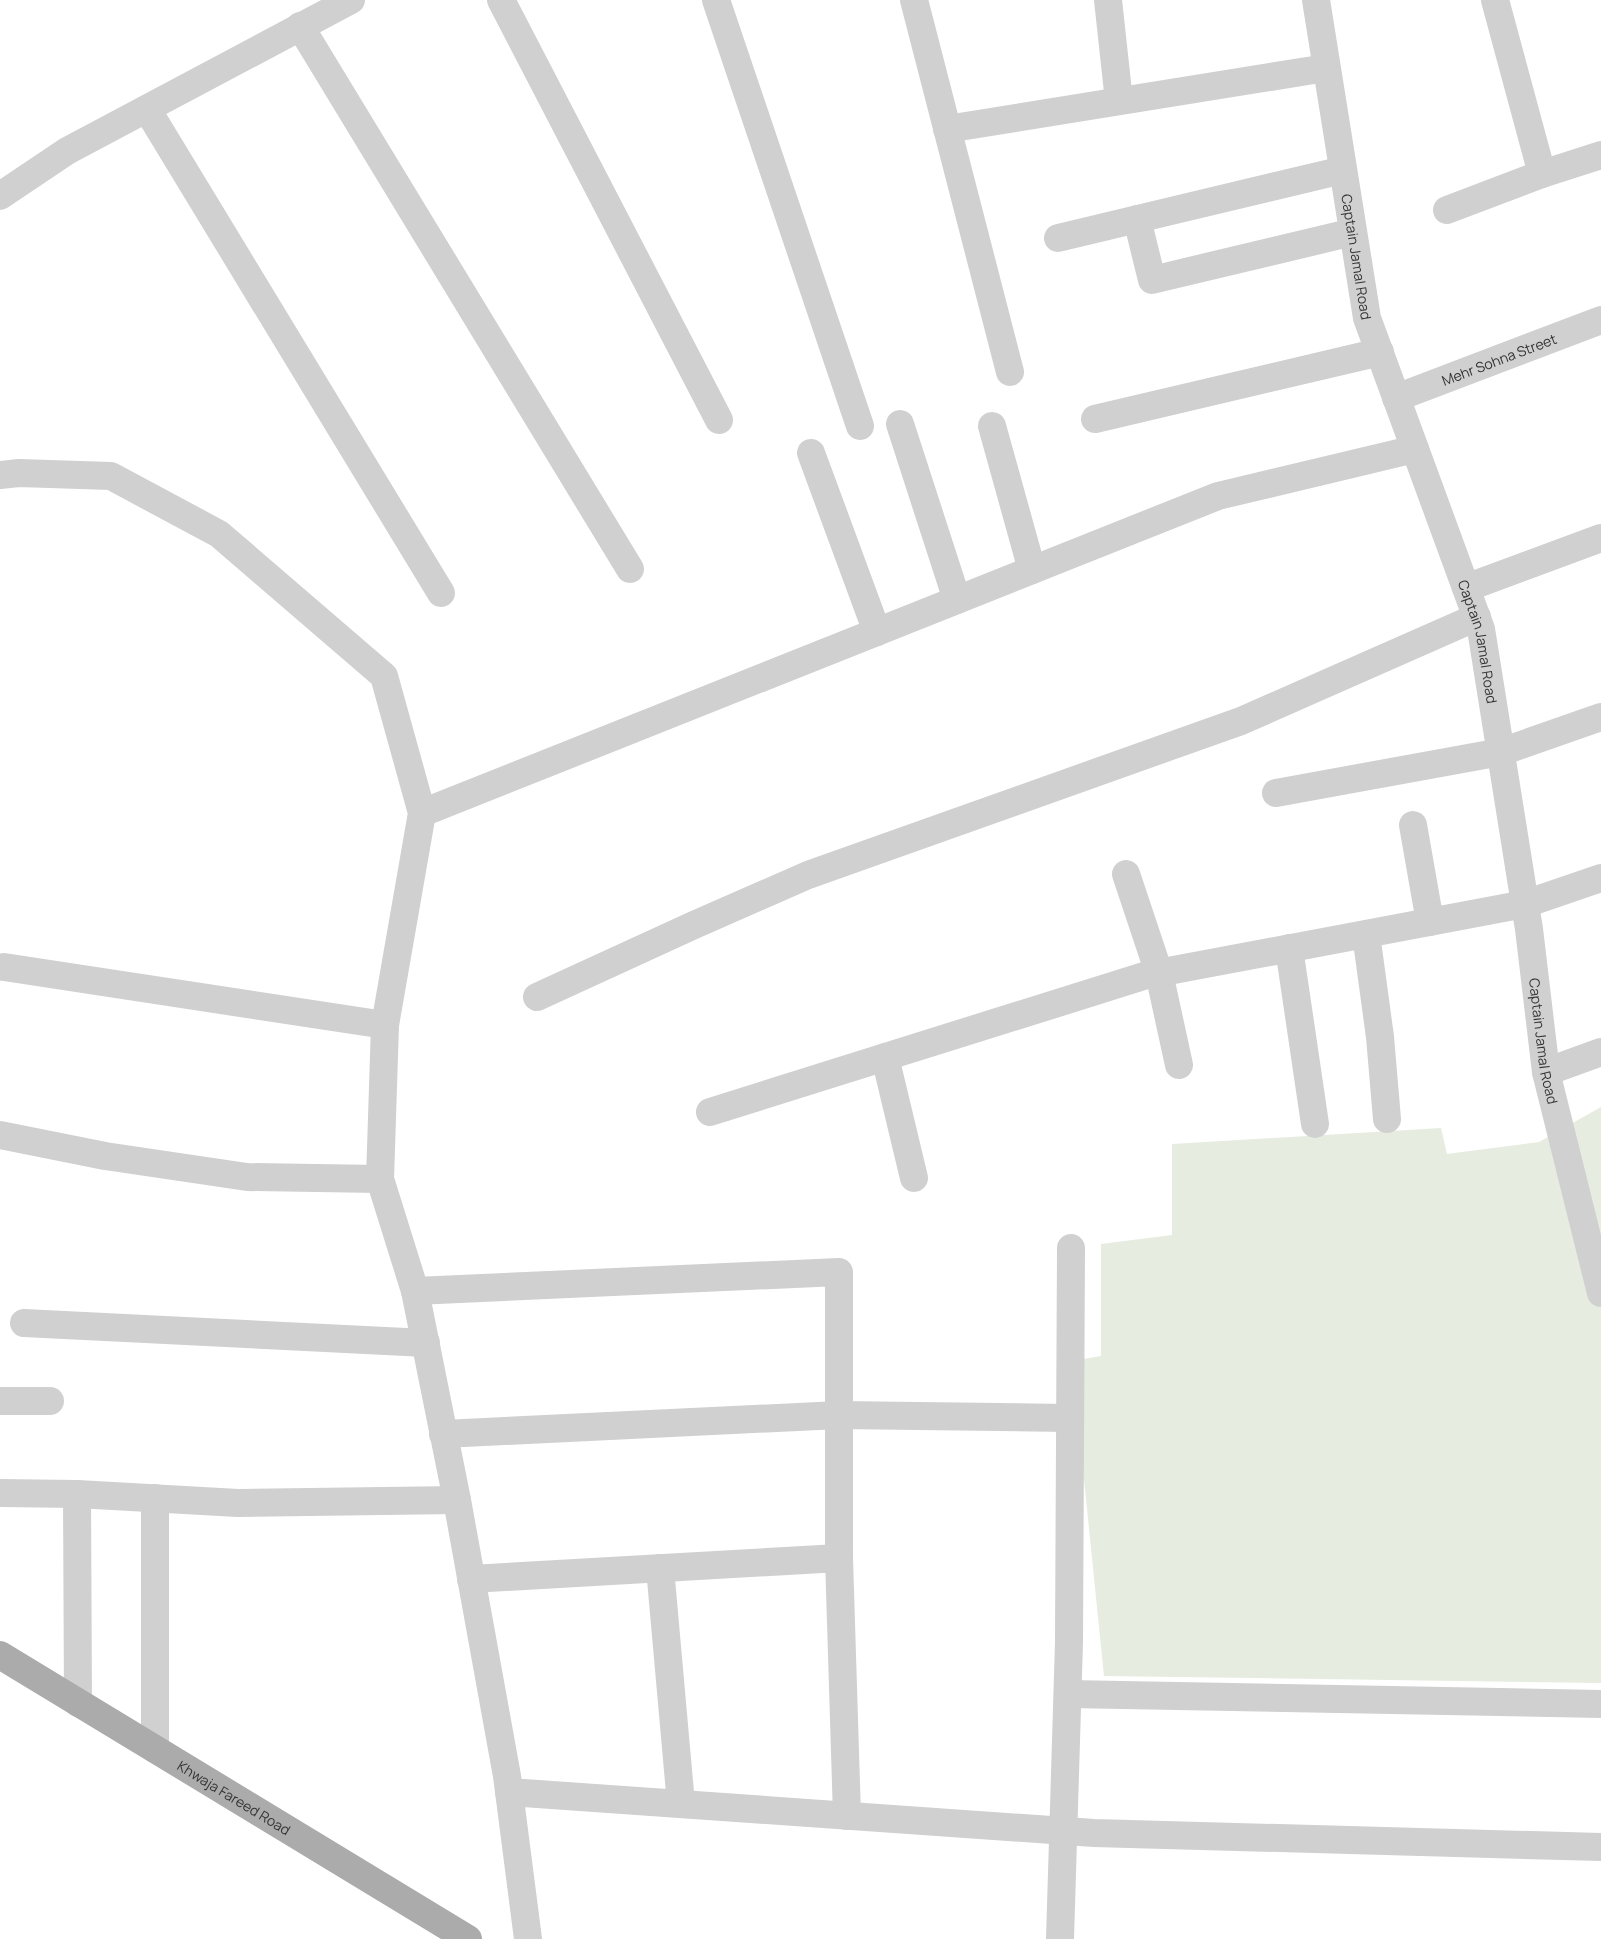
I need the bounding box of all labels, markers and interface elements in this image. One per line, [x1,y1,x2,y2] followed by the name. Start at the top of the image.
[1338,192,1377,321] street label: Captain Jamal Road
[1439,328,1559,389] street label: Mehr Sohna Street
[1454,577,1502,705] street label: Captain Jamal Road
[1525,977,1563,1106] street label: Captain Jamal Road
[174,1756,294,1839] street label: Khwaja Fareed Road

